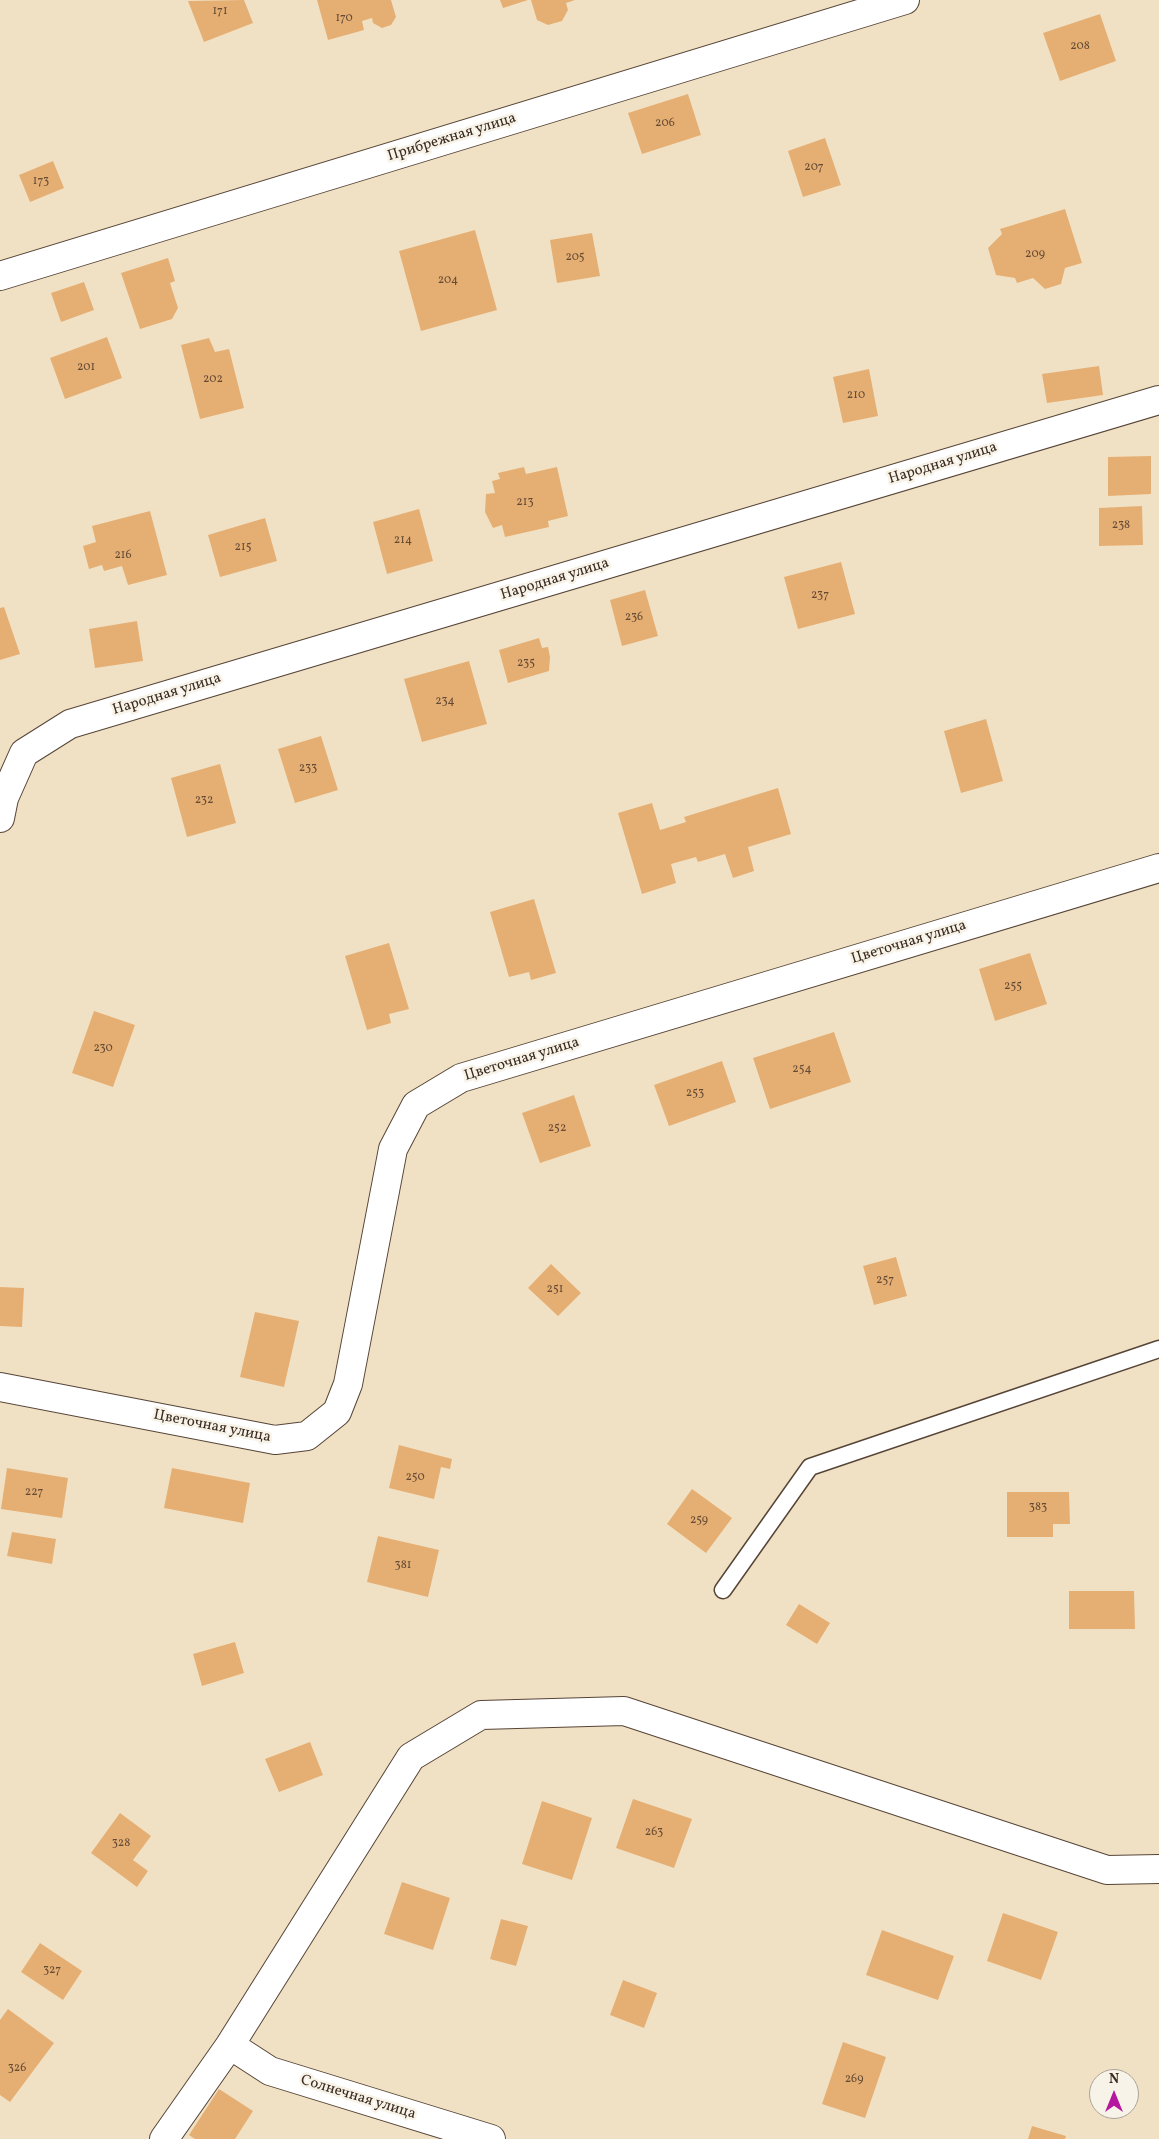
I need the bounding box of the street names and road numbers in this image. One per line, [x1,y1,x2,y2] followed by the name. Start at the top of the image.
[385,110,519,166] street label: Прибрежная улица
[887,439,999,489] street label: Народная улица
[499,555,611,605] street label: Народная улица
[111,670,223,720] street label: Народная улица
[849,917,969,969] street label: Цветочная улица
[462,1034,582,1086] street label: Цветочная улица
[152,1407,272,1447] street label: Цветочная улица
[298,2072,418,2124] street label: Солнечная улица

